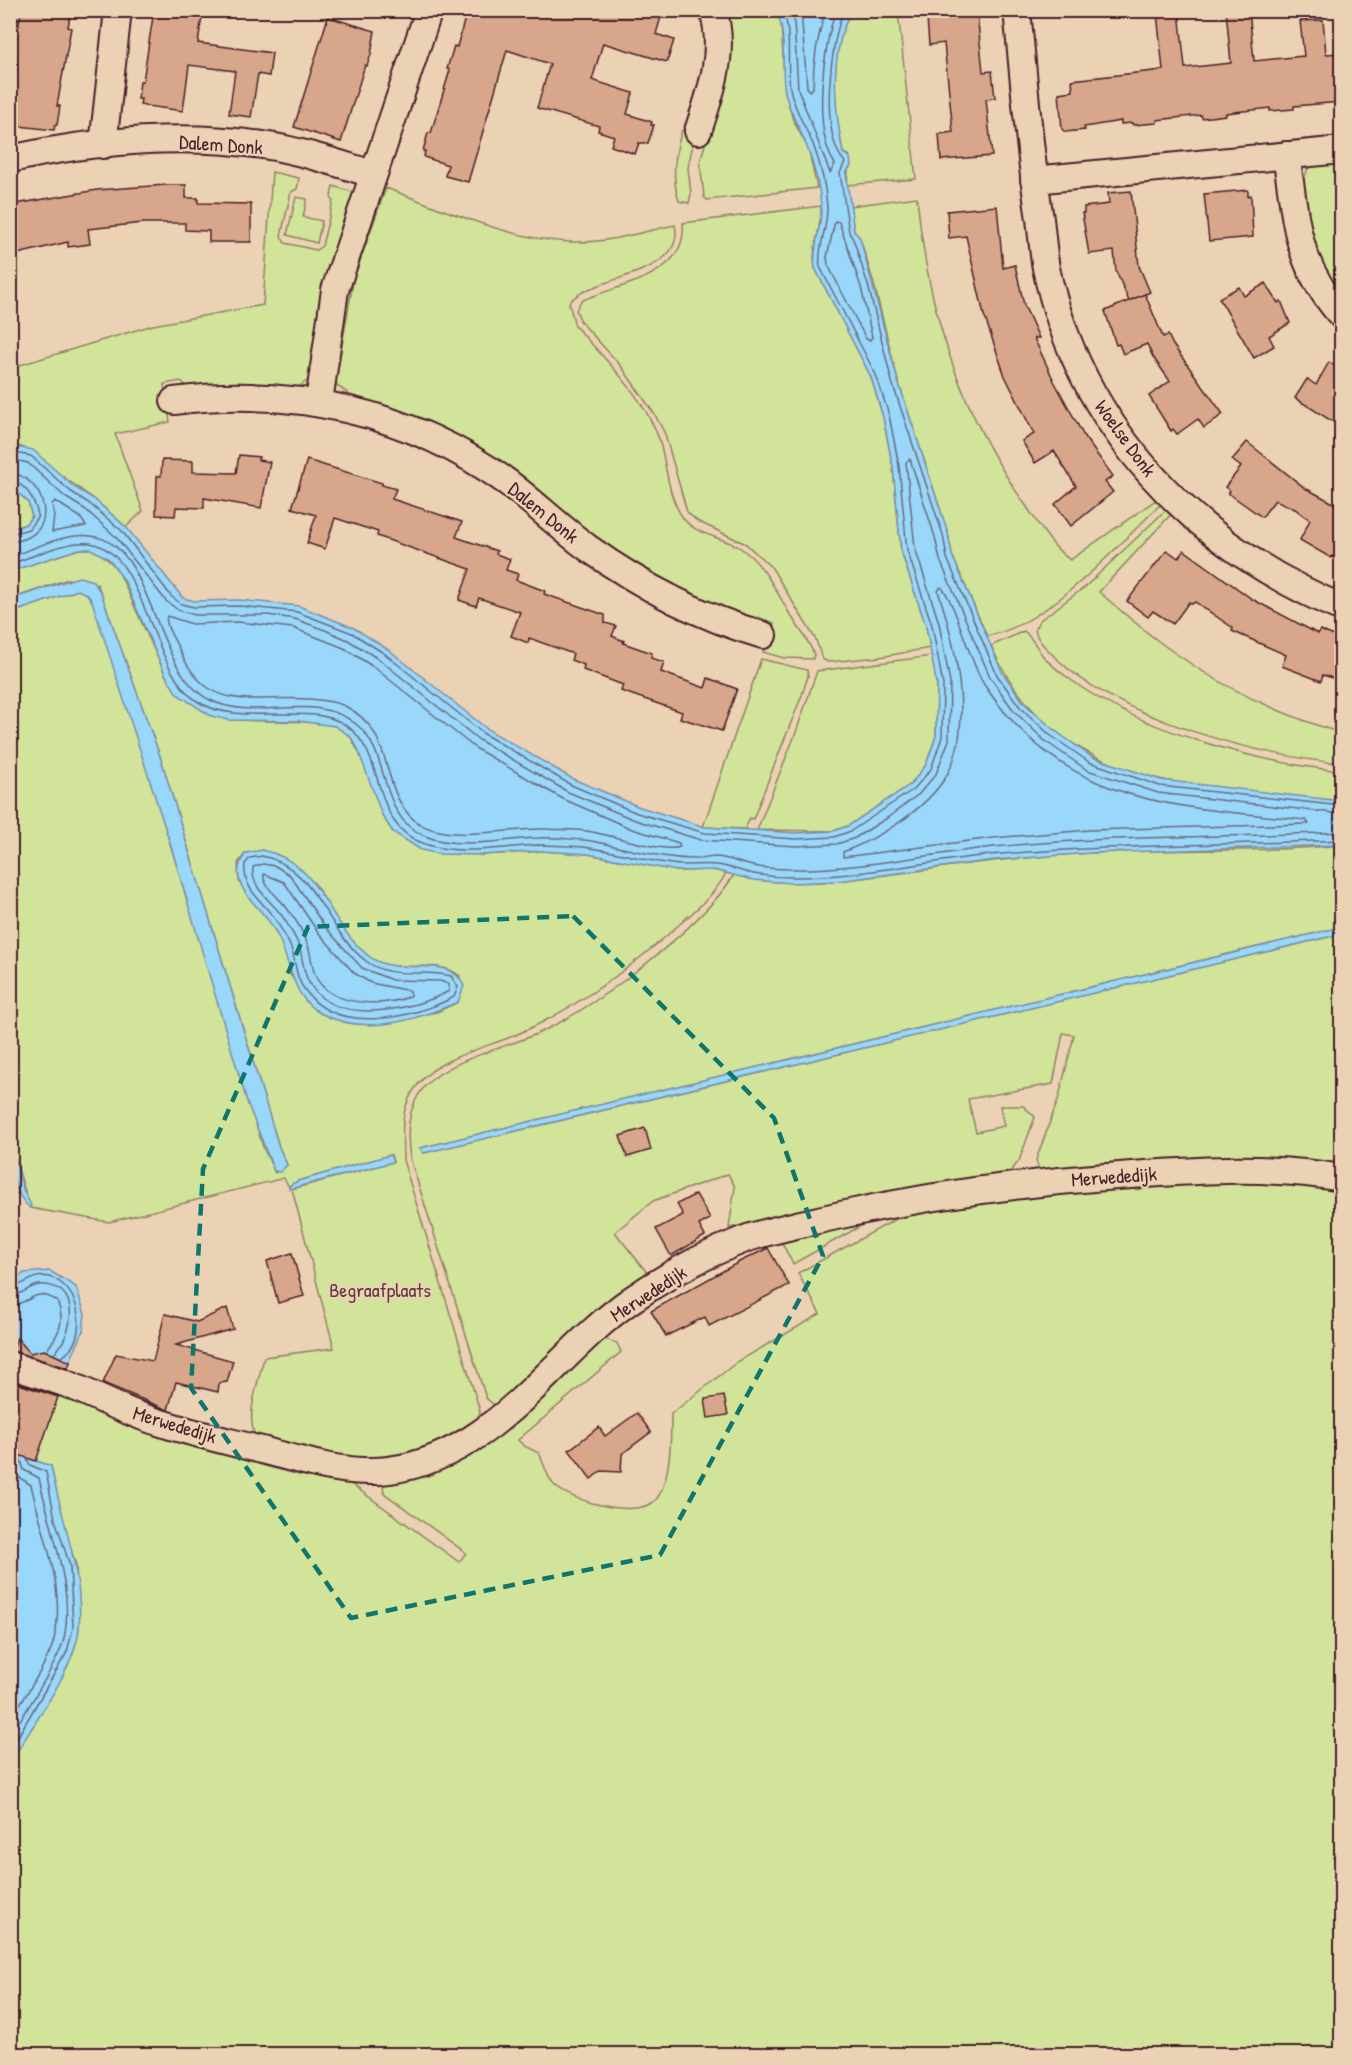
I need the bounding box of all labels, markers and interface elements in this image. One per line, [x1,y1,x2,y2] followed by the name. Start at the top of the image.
[178,128,264,160] street label: Dalem Donk
[1089,394,1163,482] street label: Woelse Donk
[503,475,585,549] street label: Dalem Donk
[1070,1160,1158,1192] street label: Merwededijk
[605,1258,691,1328] street label: Merwededijk
[329,1276,431,1303] park label: Begraafplaats
[130,1399,220,1449] street label: Merwededijk

